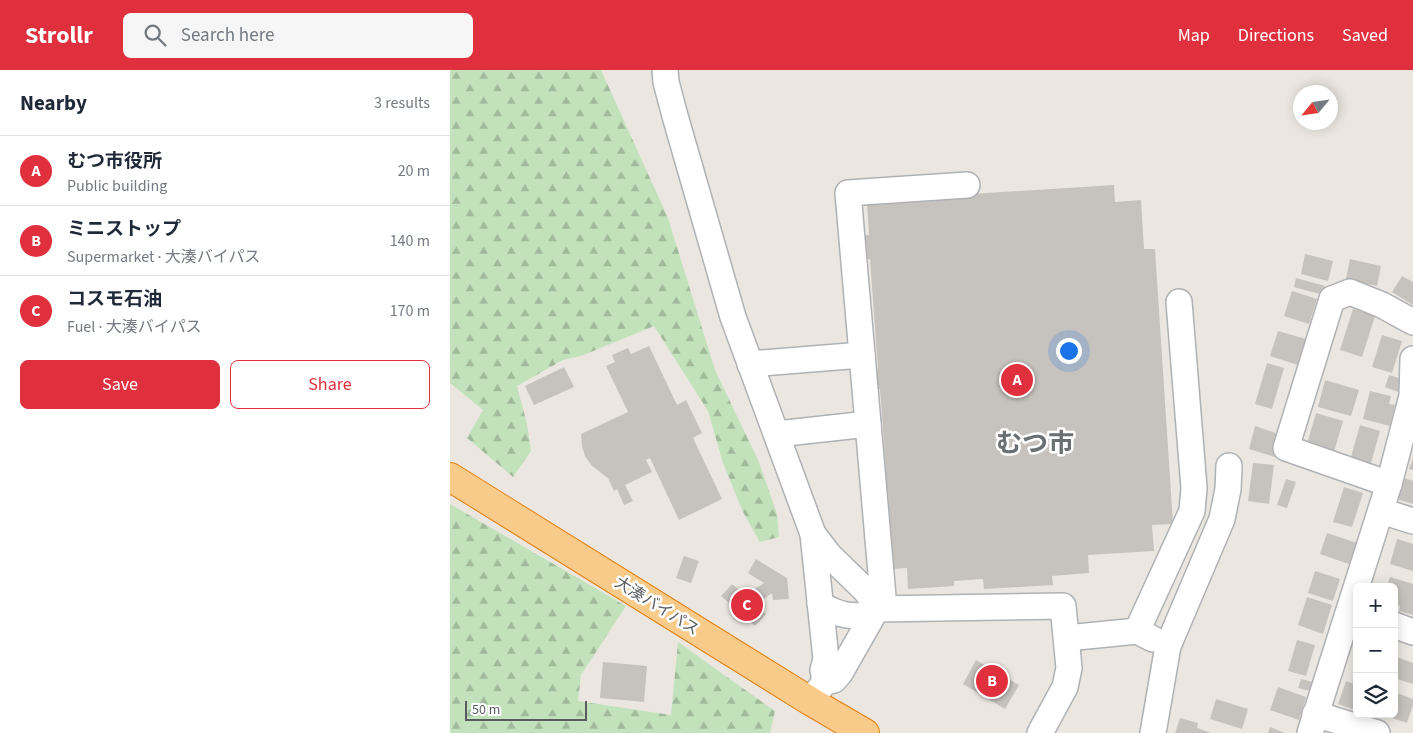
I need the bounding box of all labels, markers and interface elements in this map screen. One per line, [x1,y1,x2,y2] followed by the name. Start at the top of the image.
[123,13,473,58] search box
[25,18,93,53] text: Strollr
[141,21,169,49] icon: search
[181,22,274,49] text: Search here
[1178,23,1210,48] text: Map
[1238,23,1314,48] text: Directions
[1342,23,1388,48] text: Saved
[1293,85,1338,130] north arrow
[20,88,87,118] text: Nearby
[374,92,430,114] text: 3 results
[67,148,162,175] text: むつ市役所
[31,160,41,182] text: A
[398,160,430,182] text: 20 m
[67,175,167,197] text: Public building
[67,216,181,243] text: ミニストップ
[31,230,41,252] text: B
[390,230,430,252] text: 140 m
[67,246,260,268] text: Supermarket · 大湊バイパス
[67,286,162,313] text: コスモ石油
[31,300,41,322] text: C
[390,300,430,322] text: 170 m
[67,316,201,338] text: Fuel · 大湊バイパス
[1056,338,1082,364] your location
[20,360,220,409] button: Save
[230,360,430,409] button: Share
[1001,361,1033,399] pin: A
[996,425,1074,462] district label: むつ市
[611,571,703,641] street label: 大湊バイパス
[1353,583,1398,718] map controls
[1353,583,1398,628] button: +
[731,586,763,624] pin: C
[1353,628,1398,673] button: −
[976,662,1008,700] pin: B
[1353,673,1398,718] button: layers
[465,698,588,721] scale bar
[472,700,500,720] text: 50 m

